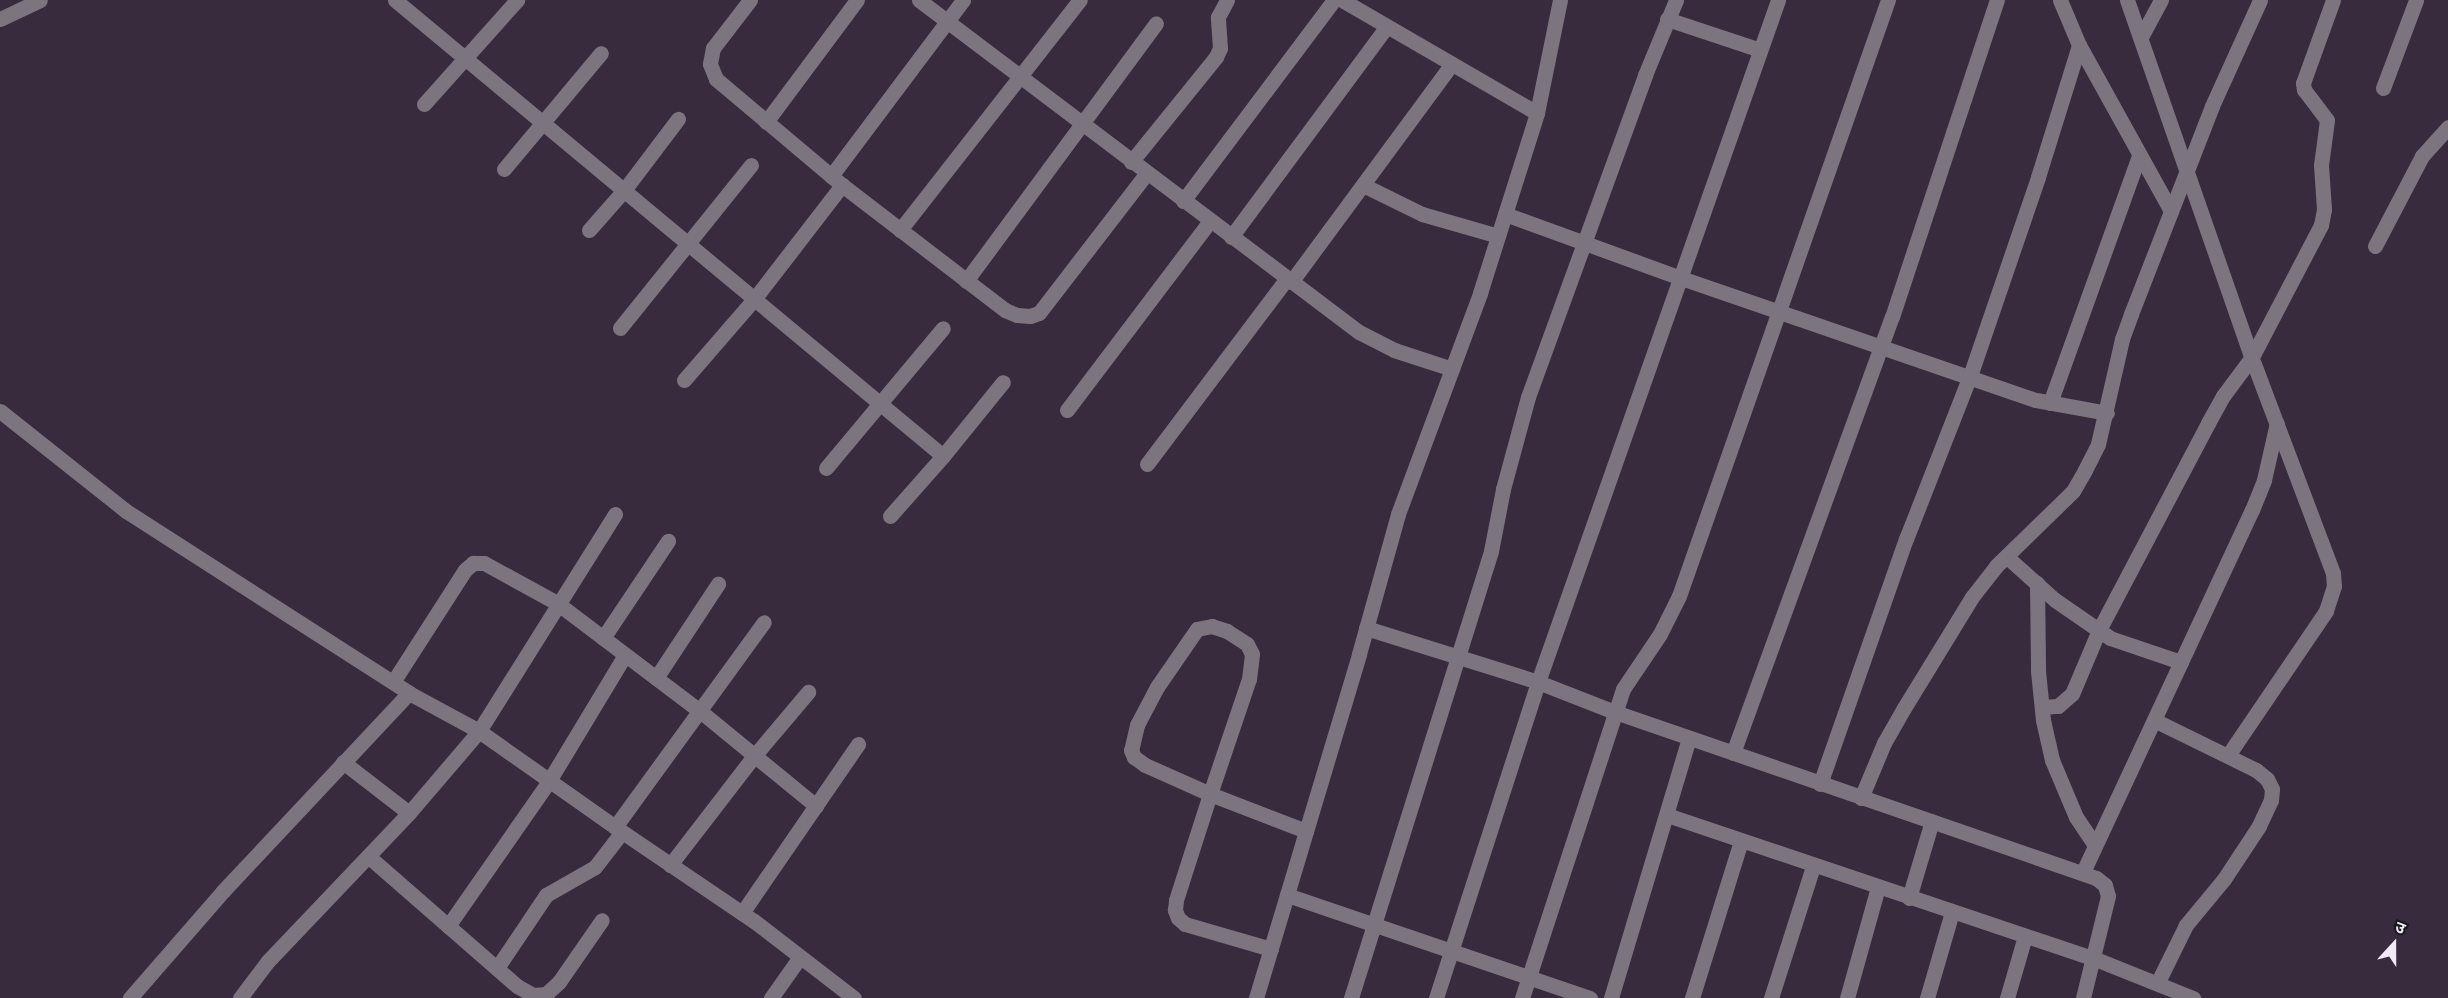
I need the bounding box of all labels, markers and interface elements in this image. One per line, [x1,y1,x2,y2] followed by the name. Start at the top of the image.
[2364,914,2424,974] north arrow
[2392,916,2408,938] text: उ

